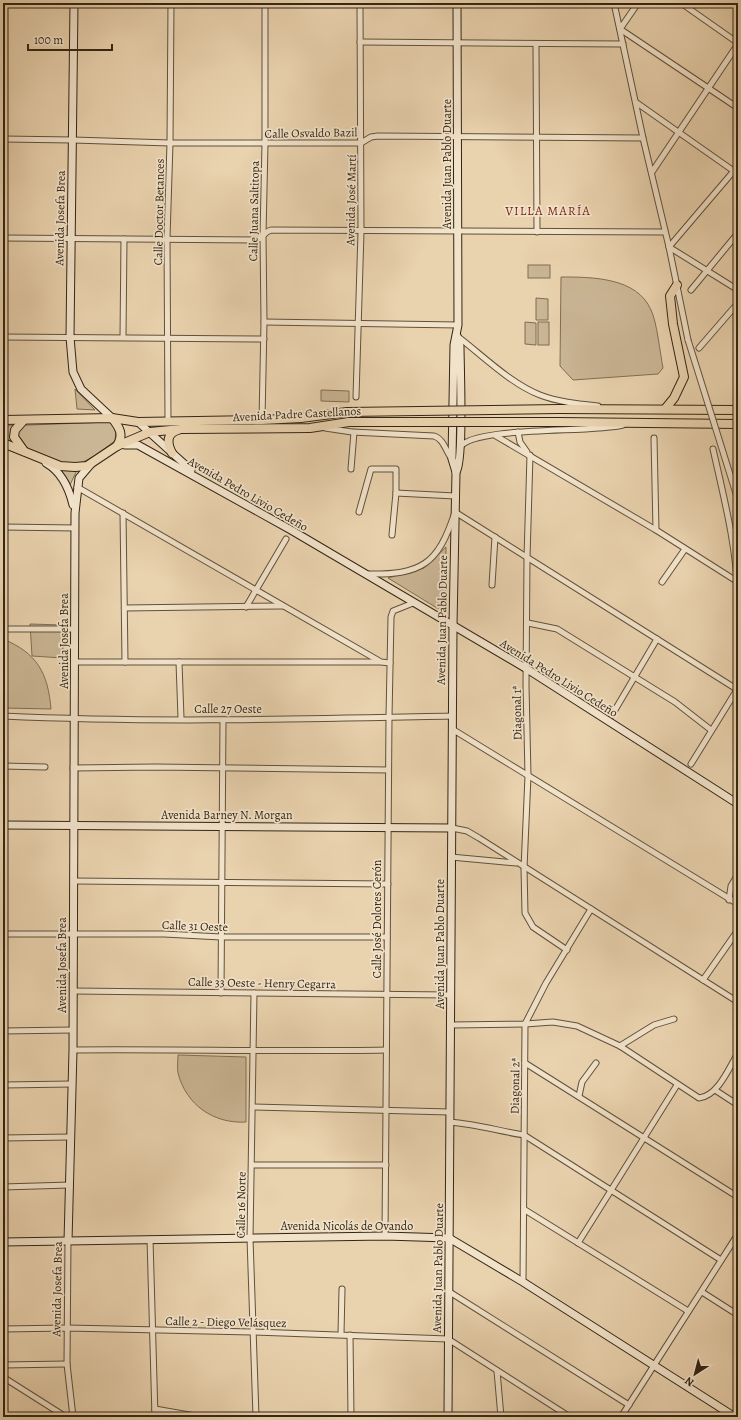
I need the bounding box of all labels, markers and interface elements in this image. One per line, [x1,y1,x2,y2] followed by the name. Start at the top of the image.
[28,26,112,52] scale bar
[34,32,63,48] text: 100 m
[439,99,455,230] street label: Avenida Juan Pablo Duarte
[264,124,358,142] street label: Calle Osvaldo Bazil
[342,154,360,247] street label: Avenida José Martí
[150,158,168,266] street label: Calle Doctor Betances
[245,160,263,262] street label: Calle Juana Saltitopa
[51,170,69,267] street label: Avenida Josefa Brea
[504,202,591,219] district label: VILLA MARÍA
[231,403,362,425] street label: Avenida Padre Castellanos
[184,453,311,535] street label: Avenida Pedro Livio Cedeño
[433,555,451,686] street label: Avenida Juan Pablo Duarte
[56,593,72,690] street label: Avenida Josefa Brea
[496,635,621,721] street label: Avenida Pedro Livio Cedeño
[509,685,525,741] street label: Diagonal 1ª
[194,701,262,717] street label: Calle 27 Oeste
[160,807,293,823] street label: Avenida Barney N. Morgan
[369,859,385,978] street label: Calle José Dolores Cerón
[432,879,448,1010] street label: Avenida Juan Pablo Duarte
[54,917,70,1014] street label: Avenida Josefa Brea
[162,917,228,935] street label: Calle 31 Oeste
[188,974,336,992] street label: Calle 33 Oeste - Henry Cegarra
[507,1058,523,1114] street label: Diagonal 2ª
[232,1171,250,1239] street label: Calle 16 Norte
[429,1203,447,1334] street label: Avenida Juan Pablo Duarte
[280,1218,413,1234] street label: Avenida Nicolás de Ovando
[48,1241,66,1338] street label: Avenida Josefa Brea
[165,1313,287,1331] street label: Calle 2 - Diego Velásquez
[675,1354,715,1394] north arrow
[682,1373,697,1390] text: N

